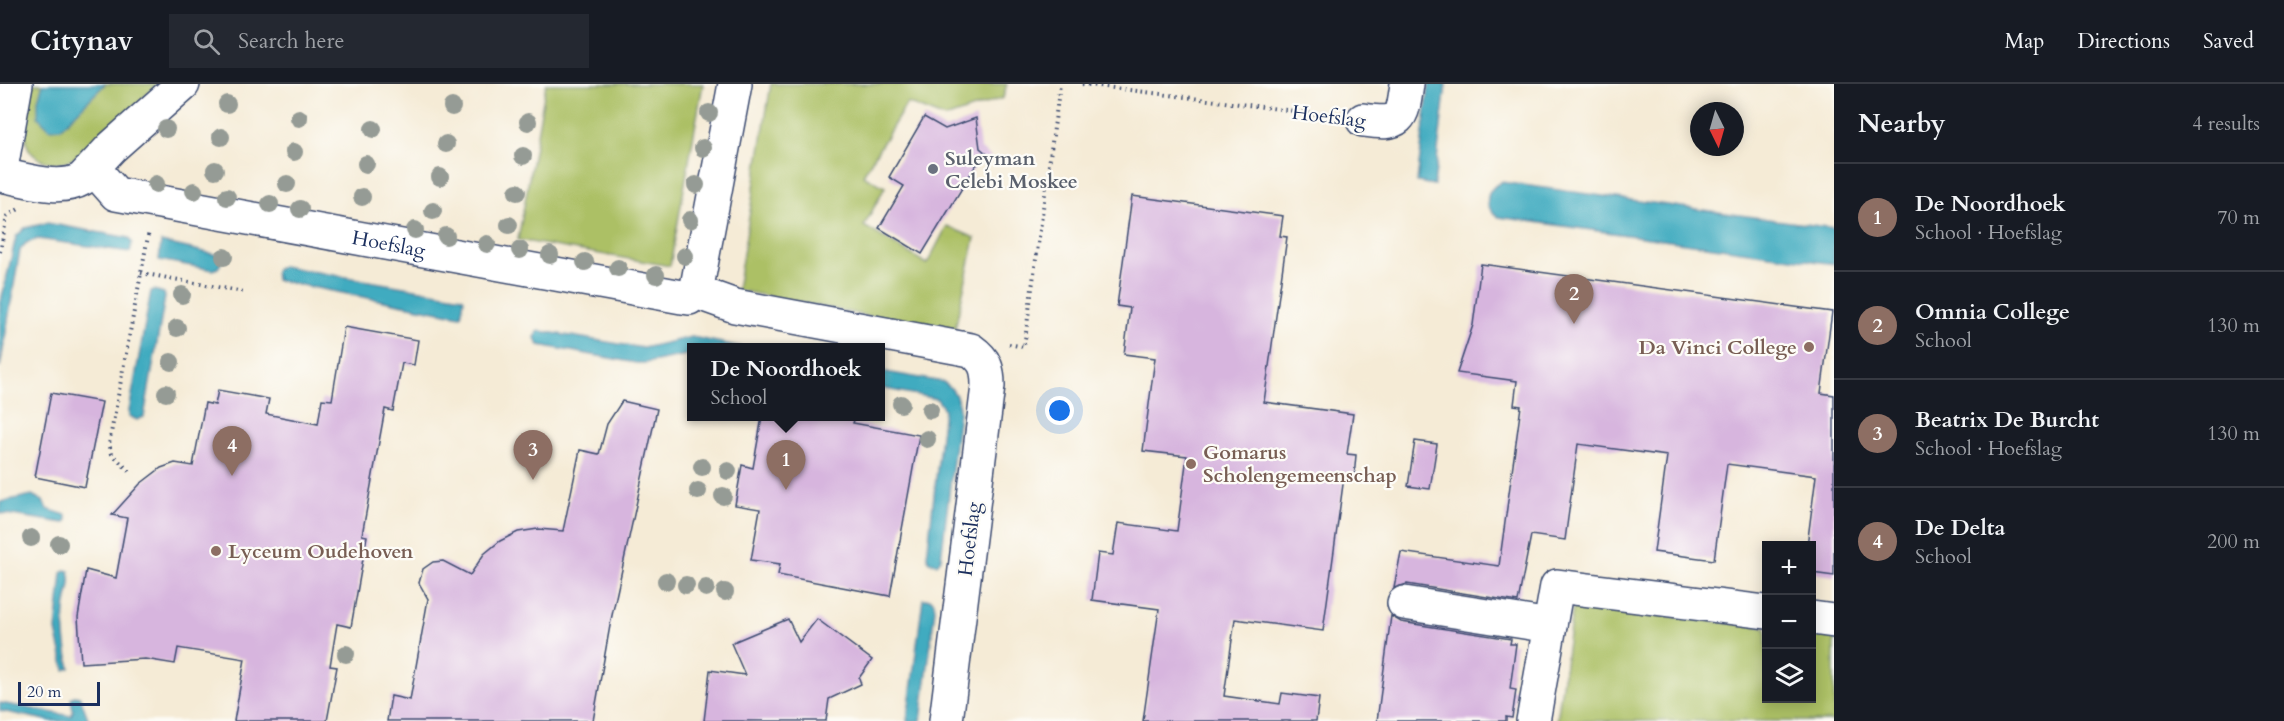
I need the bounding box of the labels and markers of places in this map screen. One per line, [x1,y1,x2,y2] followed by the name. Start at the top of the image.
[945,145,1078,195] place label: Suleyman Celebi Moskee
[926,162,940,176] marker: Suleyman Celebi Moskee
[1554,274,1594,324] pin: 2
[1639,334,1797,361] place label: Da Vinci College
[1802,340,1816,354] marker: Da Vinci College
[212,426,252,476] pin: 4
[514,430,552,480] pin: 3
[1203,439,1397,489] place label: Gomarus Scholengemeenschap
[766,440,806,490] pin: 1
[1184,457,1198,471] marker: Gomarus Scholengemeenschap
[228,538,413,565] place label: Lyceum Oudehoven
[209,544,223,558] marker: Lyceum Oudehoven

